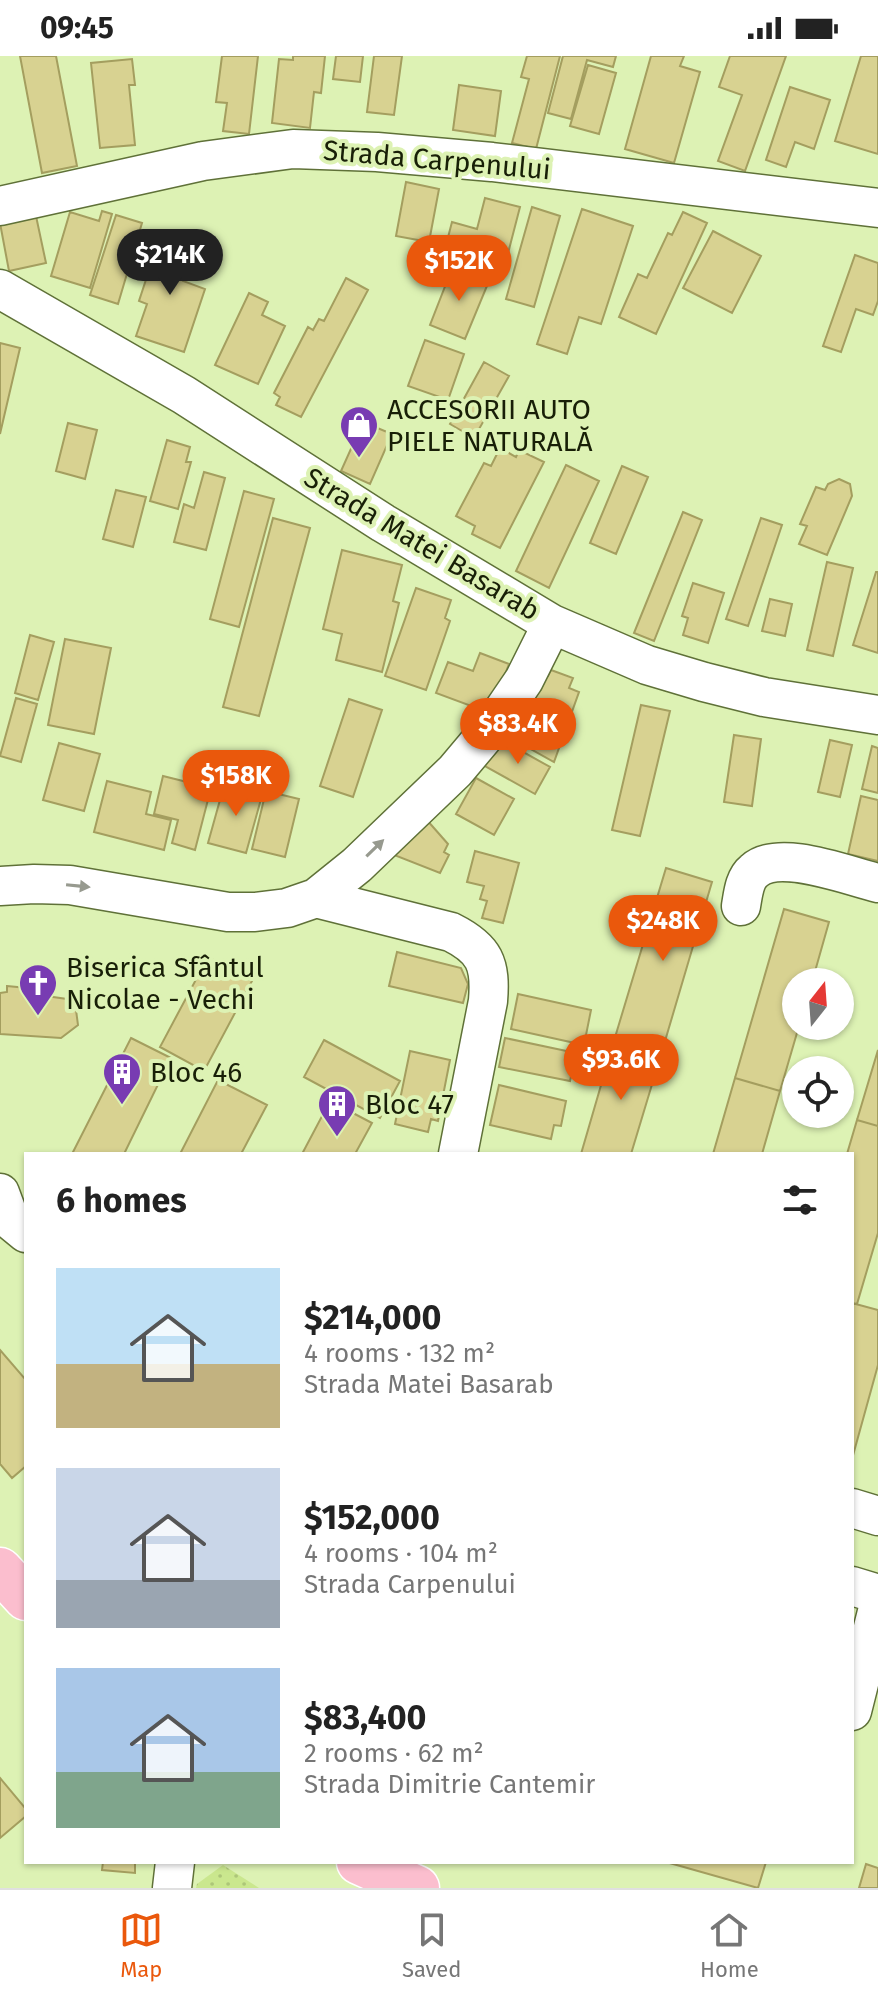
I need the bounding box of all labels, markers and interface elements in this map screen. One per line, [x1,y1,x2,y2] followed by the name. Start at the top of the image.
[40,10,114,46] text: 09:45
[322,134,552,186] street label: Strada Carpenului
[114,229,226,297] pin: $214K
[403,235,515,303] pin: $152K
[135,239,205,270] text: $214K
[425,245,493,276] text: $152K
[387,393,593,458] place label: ACCESORII AUTO PIELE NATURALĂ
[338,404,380,459] shop icon: ACCESORII AUTO PIELE NATURALĂ
[298,461,546,627] street label: Strada Matei Basarab
[453,698,583,766] pin: $83.4K
[478,708,558,739] text: $83.4K
[180,750,292,818] pin: $158K
[201,760,271,791] text: $158K
[365,839,384,857] one-way arrow
[66,880,91,893] one-way arrow
[607,895,719,963] pin: $248K
[627,905,699,936] text: $248K
[66,951,264,1016] place label: Biserica Sfântul Nicolae - Vechi
[17,962,59,1017] church icon: Biserica Sfântul Nicolae - Vechi
[782,968,854,1040] north arrow
[782,968,854,1128] map controls
[556,1034,686,1102] pin: $93.6K
[582,1044,660,1075] text: $93.6K
[101,1051,143,1106] building icon: Bloc 46
[150,1056,242,1089] place label: Bloc 46
[782,1056,854,1128] button: locate
[316,1083,358,1138] building icon: Bloc 47
[365,1088,454,1121] place label: Bloc 47
[778,1178,822,1222] icon: filters
[56,1180,187,1221] text: 6 homes
[304,1297,442,1338] text: $214,000
[120,1300,216,1396] icon: home
[304,1338,495,1369] text: 4 rooms · 132 m²
[304,1369,554,1400] text: Strada Matei Basarab
[304,1497,440,1538] text: $152,000
[120,1500,216,1596] icon: home
[304,1538,498,1569] text: 4 rooms · 104 m²
[304,1569,516,1600] text: Strada Carpenului
[304,1697,427,1738] text: $83,400
[120,1700,216,1796] icon: home
[304,1738,484,1769] text: 2 rooms · 62 m²
[304,1769,595,1800] text: Strada Dimitrie Cantemir
[119,1908,163,1983] tab: Map
[402,1908,461,1983] tab: Saved
[700,1908,759,1983] tab: Home

